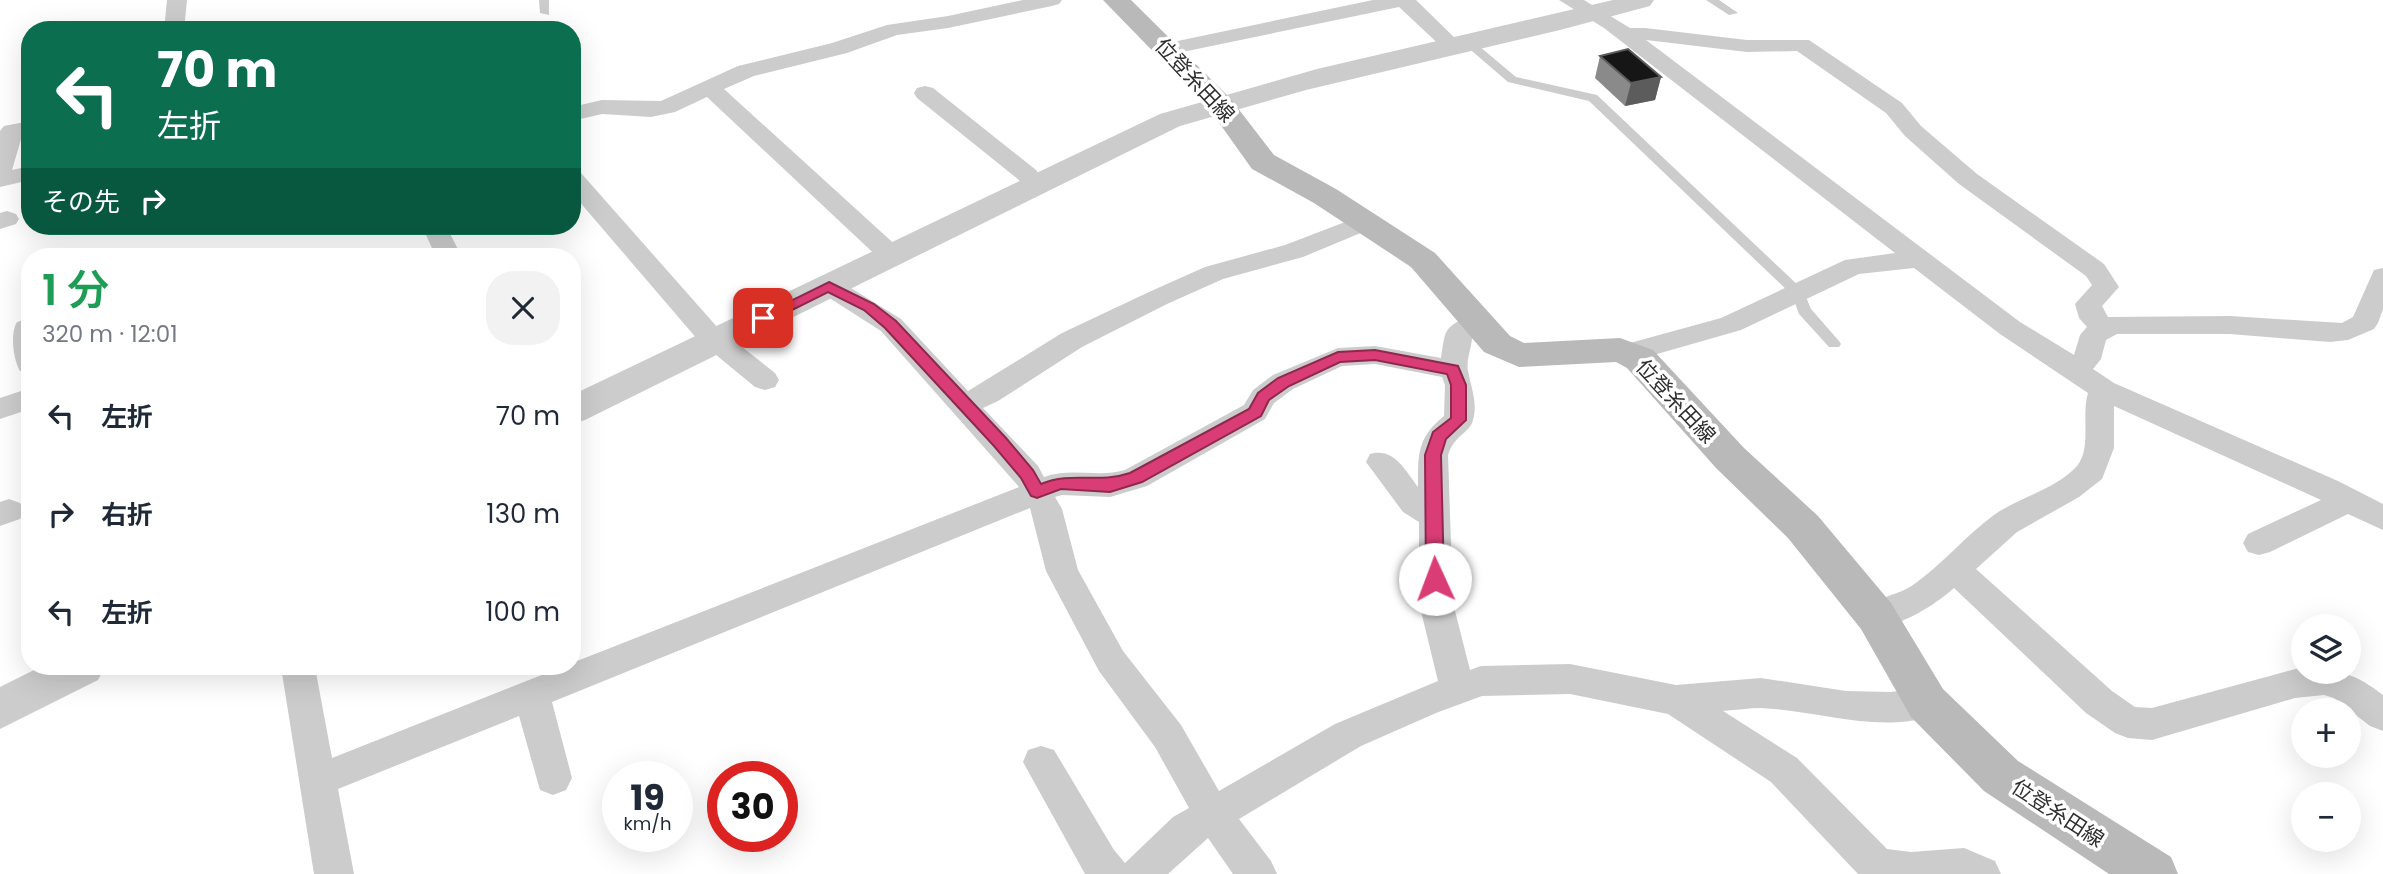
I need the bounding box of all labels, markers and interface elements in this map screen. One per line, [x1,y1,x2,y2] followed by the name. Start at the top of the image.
[1149,32,1241,128] street label: 位登糸田線
[157,36,277,104] text: 70 m
[42,49,133,140] icon: left
[157,103,221,148] text: 左折
[134,182,172,220] icon: right
[42,184,120,220] text: その先
[42,261,109,320] text: 1 分
[486,271,560,345] button: close
[733,288,793,348] pin
[744,299,782,337] icon: arrive
[42,318,178,350] text: 320 m · 12:01
[1630,353,1722,449] street label: 位登糸田線
[42,397,80,435] icon: left
[496,398,560,434] text: 70 m
[101,399,153,435] text: 左折
[42,495,80,533] icon: right
[486,496,560,532] text: 130 m
[101,497,153,533] text: 右折
[1398,542,1472,616] position arrow
[42,593,80,631] icon: left
[485,594,560,630] text: 100 m
[101,595,153,631] text: 左折
[2291,614,2361,852] map controls
[2291,614,2361,684] button: layers
[2291,698,2361,768] button: +
[707,761,798,852] speed limit sign: 30
[2006,772,2110,854] street label: 位登糸田線
[630,773,665,822] text: 19
[2291,782,2361,852] button: −
[624,811,671,836] text: km/h

